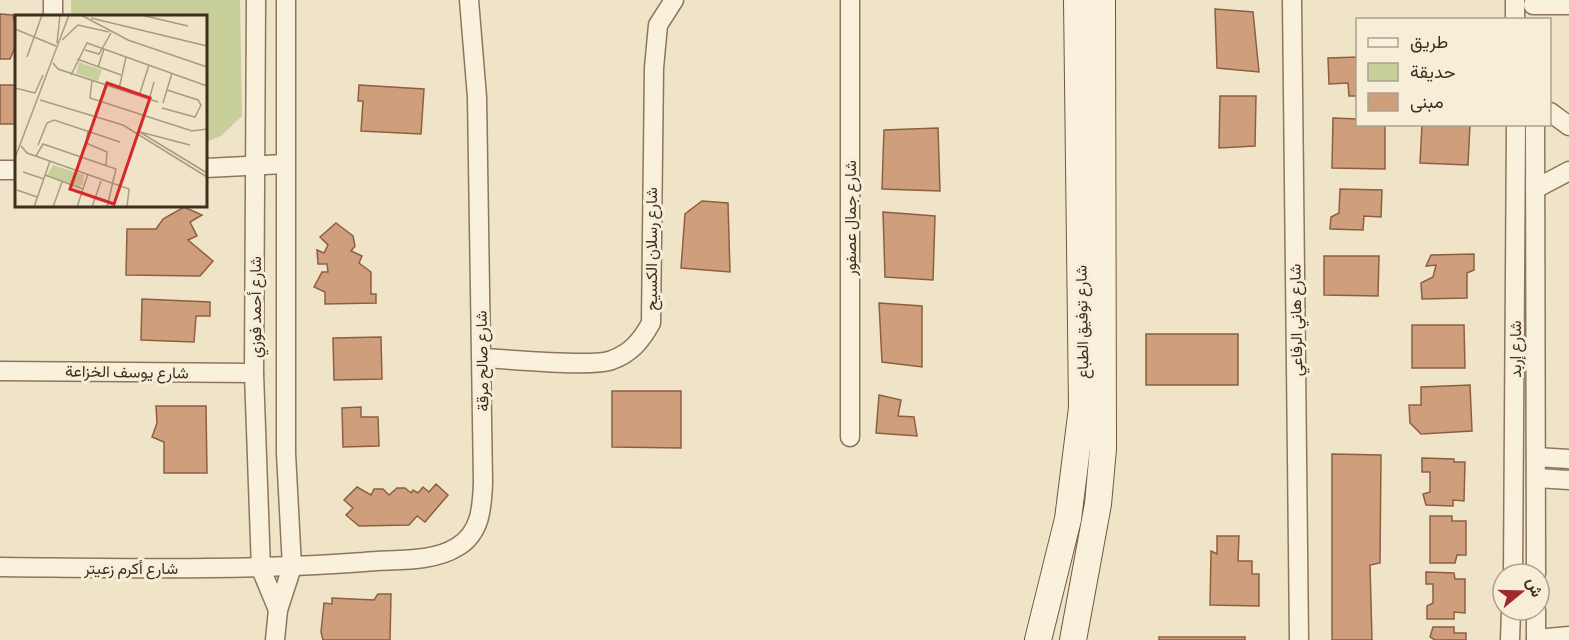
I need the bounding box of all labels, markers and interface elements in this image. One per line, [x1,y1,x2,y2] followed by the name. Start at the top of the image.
[15,15,207,207] inset map
[1356,18,1551,126] legend
[1410,31,1448,53] text: طريق
[1410,61,1456,83] text: حديقة
[1410,91,1444,113] text: مبنى
[841,160,862,277] street label: شارع جمال عصفور
[642,187,663,311] street label: شارع رسلان الكسيح
[246,256,269,358] street label: شارع أحمد فوزي
[1286,264,1310,376] street label: شارع هاني الرفاعي
[1072,265,1094,379] street label: شارع توفيق الطباع
[472,310,494,412] street label: شارع صالح مرقة
[1506,320,1527,378] street label: شارع إربد
[65,361,189,385] street label: شارع يوسف الخزاعة
[83,559,178,580] street label: شارع أكرم زعيتر
[1491,562,1551,622] north arrow
[1523,575,1547,599] text: ش

